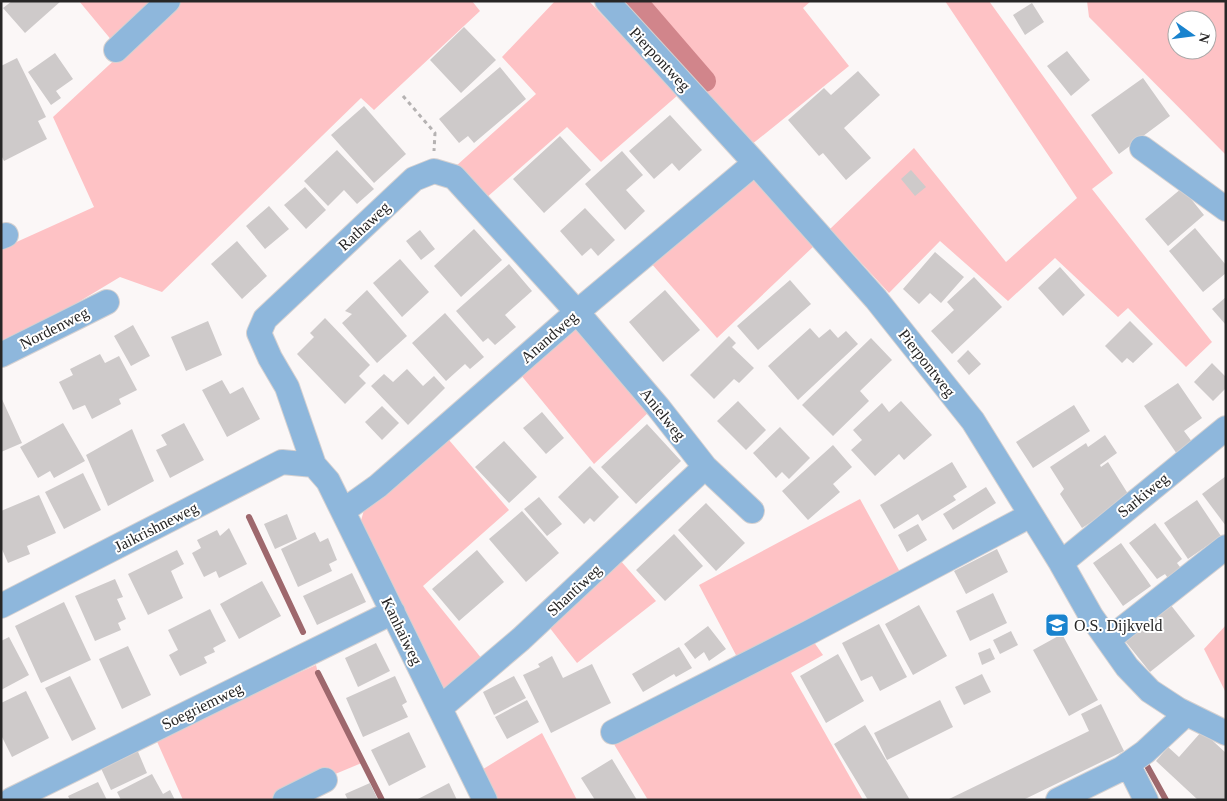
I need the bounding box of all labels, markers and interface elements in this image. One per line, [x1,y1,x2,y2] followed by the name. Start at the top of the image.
[1167,10,1217,60] north arrow
[625,24,694,95] street label: Pierpontweg
[1196,31,1213,45] text: N
[335,198,394,255] street label: Rathaweg
[17,303,92,353] street label: Nordenweg
[517,308,581,367] street label: Anandweg
[895,326,959,401] street label: Pierpontweg
[636,384,689,444] street label: Anielweg
[1114,469,1172,521] street label: Sarkiweg
[111,499,201,556] street label: Jaikrishneweg
[544,561,605,620] street label: Shantiweg
[377,595,426,668] street label: Kanhaiweg
[1044,612,1070,638] school or university icon: O.S. Dijkveld
[1074,617,1162,635] place label: O.S. Dijkveld
[159,679,246,734] street label: Soegriemweg

